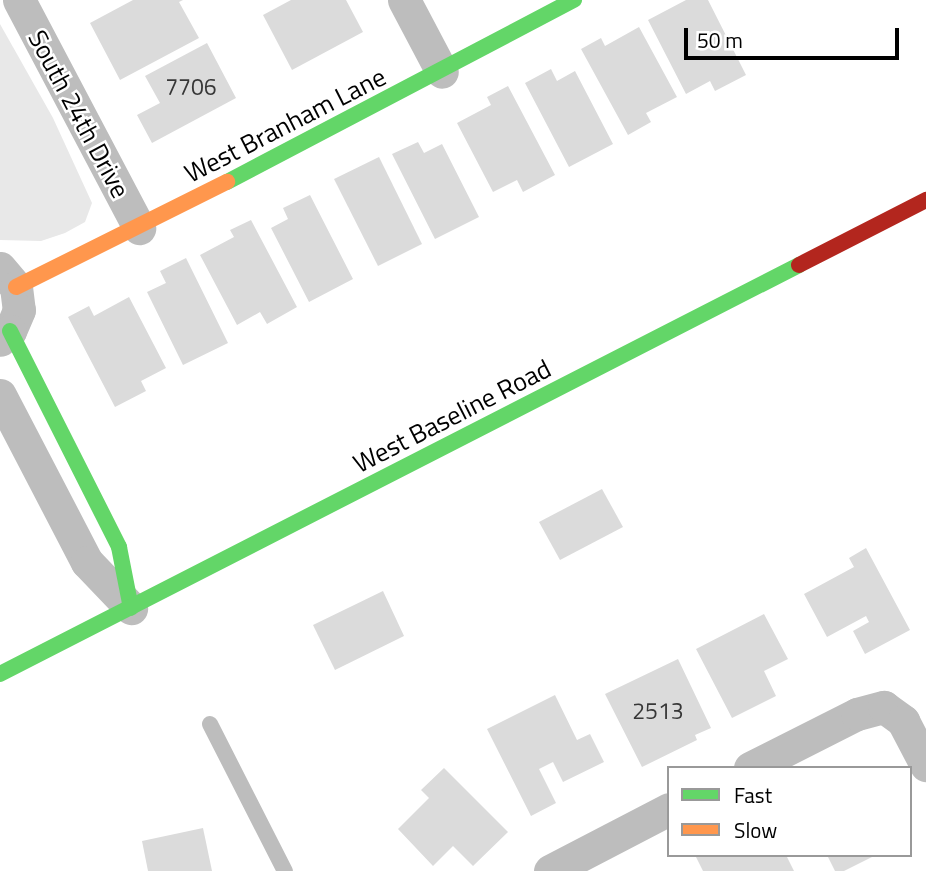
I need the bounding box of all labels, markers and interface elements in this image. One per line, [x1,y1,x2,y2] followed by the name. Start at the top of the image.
[688,14,903,58] scale bar
[697,24,743,56] text: 50 m
[22,25,136,203] street label: South 24th Drive
[179,61,391,189] street label: West Branham Lane
[165,73,217,101] house number: 7706
[348,353,556,479] street label: West Baseline Road
[632,697,684,725] house number: 2513
[667,766,912,857] legend
[734,779,772,811] text: Fast
[734,814,777,846] text: Slow

